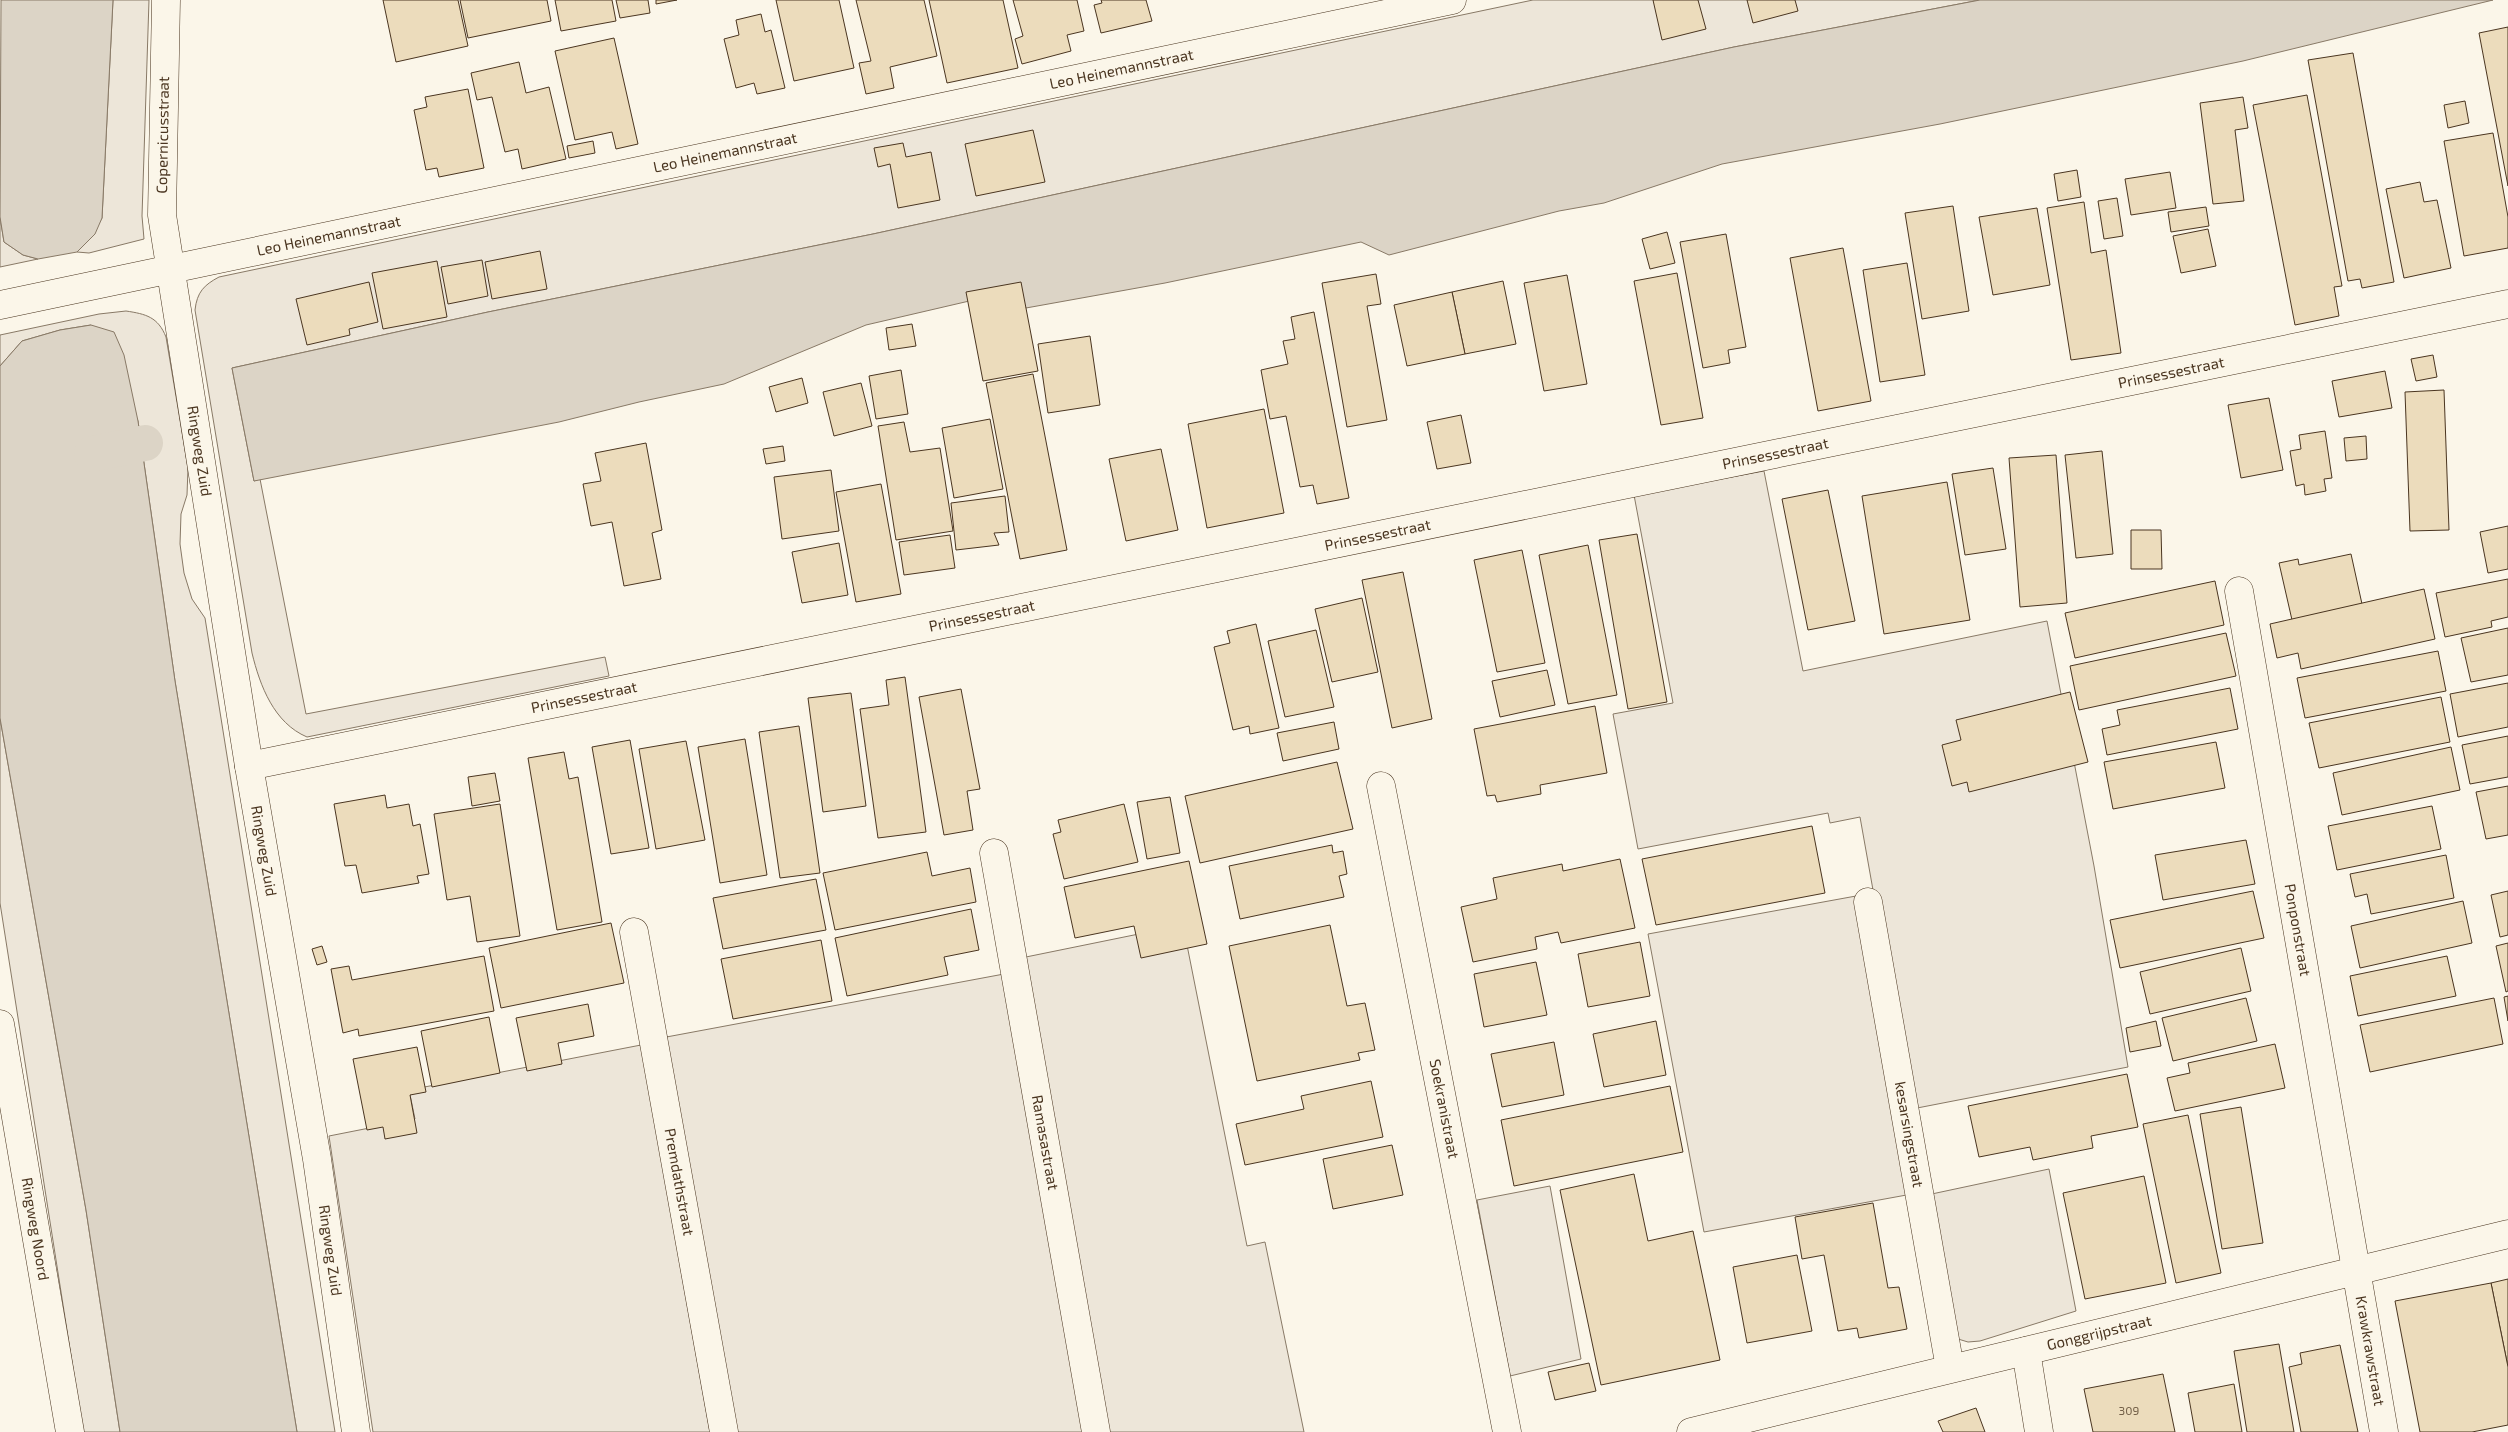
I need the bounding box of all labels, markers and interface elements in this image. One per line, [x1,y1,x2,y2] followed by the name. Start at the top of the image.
[1048,44,1195,92] street label: Leo Heinemannstraat
[152,76,172,194] street label: Copernicusstraat
[651,128,799,176] street label: Leo Heinemannstraat
[255,211,403,259] street label: Leo Heinemannstraat
[2116,352,2226,392] street label: Prinsessestraat
[184,404,216,498] street label: Ringweg Zuid
[1721,433,1830,472] street label: Prinsessestraat
[1323,515,1432,554] street label: Prinsessestraat
[927,595,1037,635] street label: Prinsessestraat
[529,677,639,716] street label: Prinsessestraat
[248,804,281,897] street label: Ringweg Zuid
[2282,882,2315,978] street label: Ponponstraat
[1426,1057,1464,1160] street label: Soekranistraat
[1892,1080,1928,1189] street label: kesarsingstraat
[1029,1093,1063,1192] street label: Ramasastraat
[661,1127,699,1237] street label: Premdathstraat
[18,1176,54,1282] street label: Ringweg Noord
[316,1204,346,1297] street label: Ringweg Zuid
[2353,1294,2389,1407] street label: Krawkrawstraat
[2045,1311,2153,1353] street label: Gonggrijpstraat
[2119,1403,2140,1417] house number: 309

